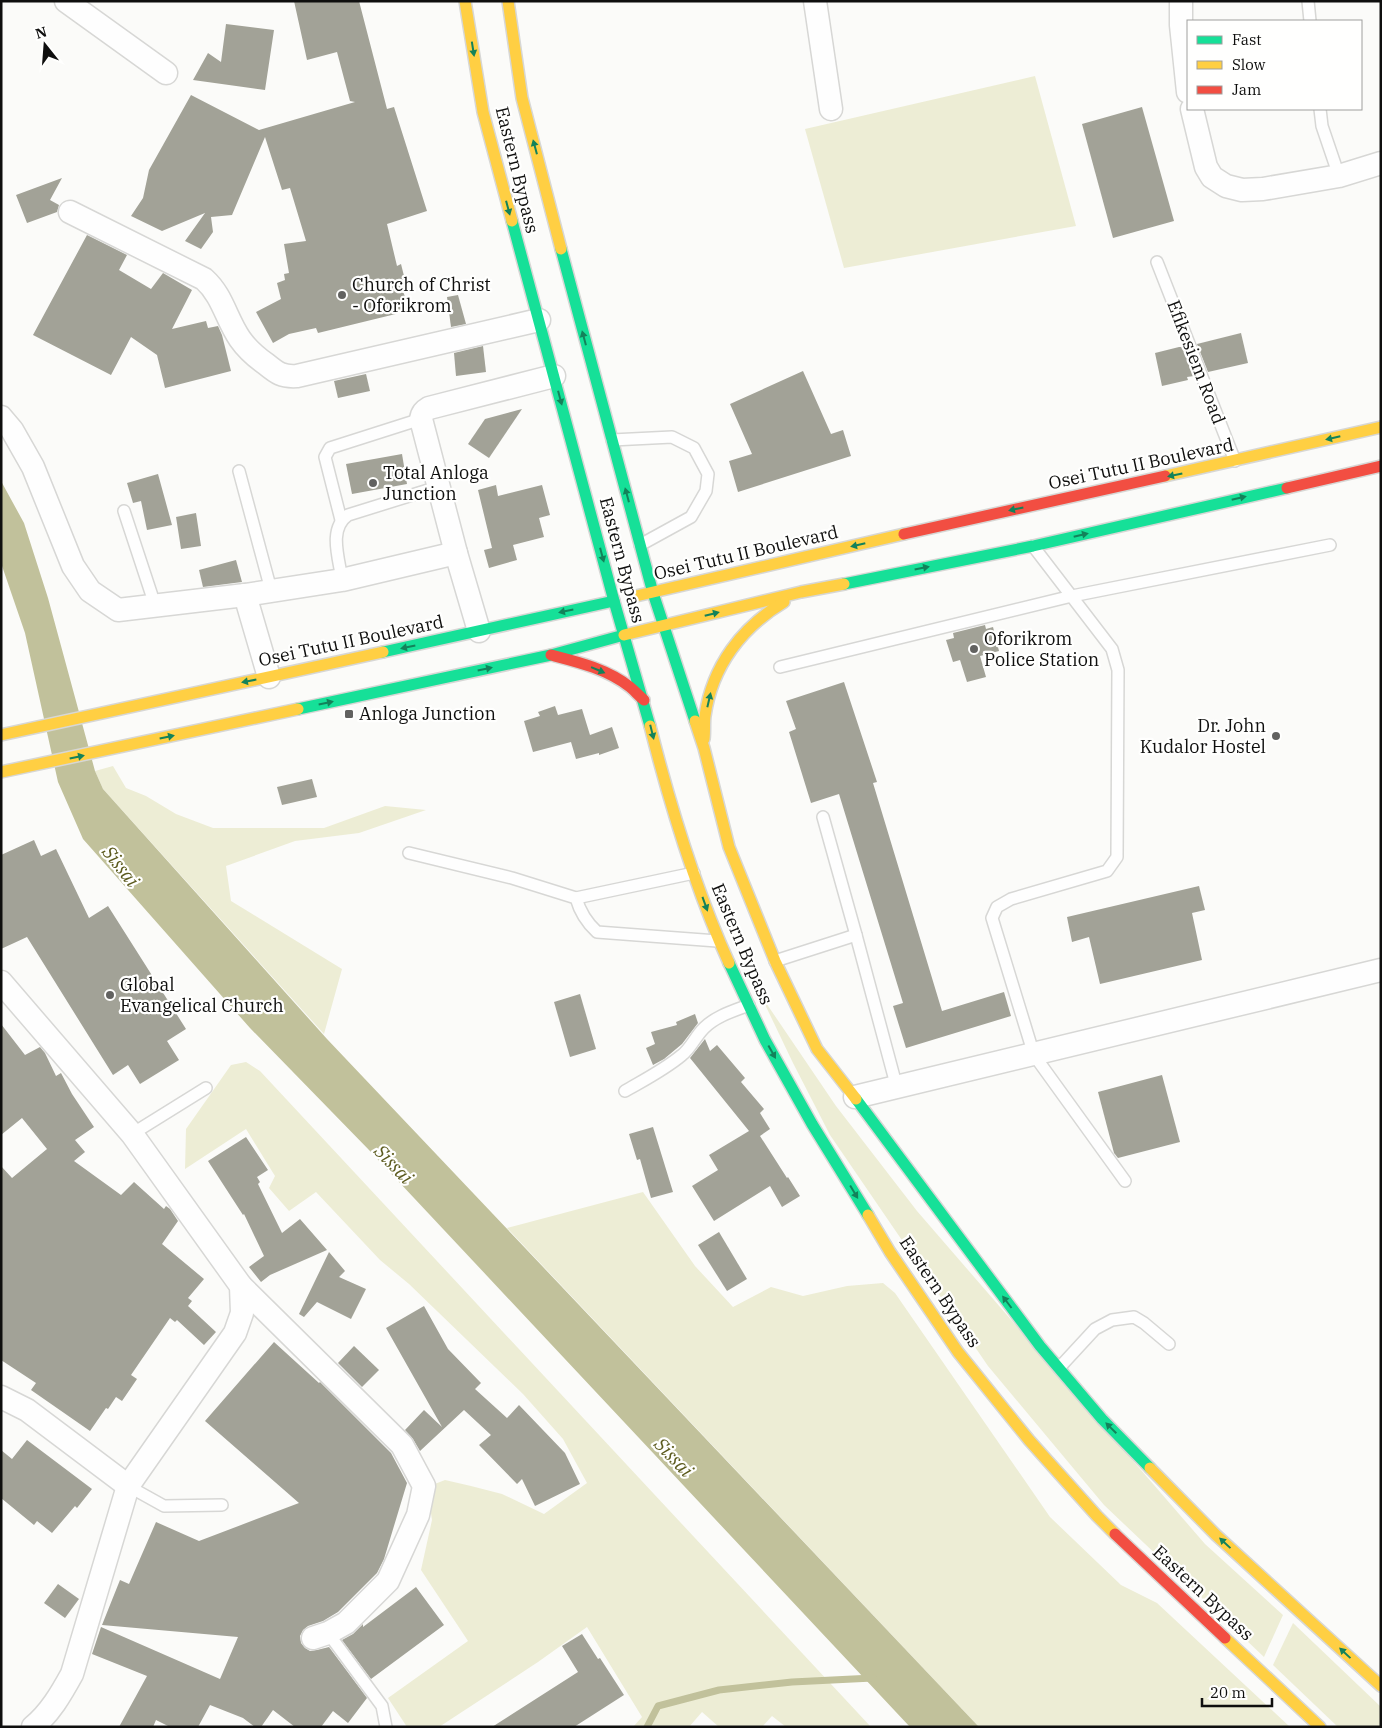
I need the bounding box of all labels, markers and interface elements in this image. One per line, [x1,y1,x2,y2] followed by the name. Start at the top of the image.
[20,20,70,70] north arrow
[1187,20,1362,110] legend
[33,22,49,43] text: N
[1232,30,1262,49] text: Fast
[469,42,477,58] one-way arrow
[1232,55,1266,74] text: Slow
[1232,80,1261,99] text: Jam
[491,104,544,236] street label: Eastern Bypass
[530,140,538,155] one-way arrow
[504,200,512,215] one-way arrow
[352,273,491,317] place label: Church of Christ - Oforikrom
[336,289,348,301] marker: Church of Christ - Oforikrom
[1162,296,1231,427] street label: Efikesiem Road
[580,331,588,346] one-way arrow
[556,391,564,406] one-way arrow
[1046,433,1236,494] street label: Osei Tutu II Boulevard
[1326,434,1341,442] one-way arrow
[383,461,489,505] place label: Total Anloga Junction
[1167,471,1183,479] one-way arrow
[367,477,379,489] marker: Total Anloga Junction
[622,488,630,503] one-way arrow
[595,494,650,626] street label: Eastern Bypass
[1232,494,1248,502] one-way arrow
[1009,505,1024,513] one-way arrow
[651,520,840,585] street label: Osei Tutu II Boulevard
[1073,531,1088,539] one-way arrow
[850,541,865,549] one-way arrow
[598,548,606,563] one-way arrow
[914,564,929,572] one-way arrow
[559,607,574,615] one-way arrow
[256,610,446,671] street label: Osei Tutu II Boulevard
[704,610,719,618] one-way arrow
[984,627,1099,671] place label: Oforikrom Police Station
[400,643,415,651] one-way arrow
[968,643,980,655] marker: Oforikrom Police Station
[477,665,492,673] one-way arrow
[591,666,605,674] one-way arrow
[240,678,256,686] one-way arrow
[705,692,713,707] one-way arrow
[318,699,333,707] one-way arrow
[359,702,496,725] place label: Anloga Junction
[343,708,355,720] marker: Anloga Junction
[1140,714,1266,758] place label: Dr. John Kudalor Hostel
[648,724,656,739] one-way arrow
[1270,730,1282,742] marker: Dr. John Kudalor Hostel
[159,733,175,741] one-way arrow
[69,753,84,761] one-way arrow
[97,840,145,892] water label: Sissai
[707,880,778,1008] street label: Eastern Bypass
[702,896,709,911] one-way arrow
[120,973,284,1017] place label: Global Evangelical Church
[104,989,116,1001] marker: Global Evangelical Church
[767,1045,776,1058] one-way arrow
[369,1138,419,1189] water label: Sissai
[849,1185,858,1199] one-way arrow
[895,1231,986,1352] street label: Eastern Bypass
[1002,1296,1013,1309] one-way arrow
[1105,1422,1117,1434] one-way arrow
[649,1431,699,1482] water label: Sissai
[1220,1537,1232,1549] one-way arrow
[1148,1540,1259,1645] street label: Eastern Bypass
[1339,1647,1351,1659] one-way arrow
[1202,1676,1272,1708] scale bar
[1210,1683,1246,1702] text: 20 m

